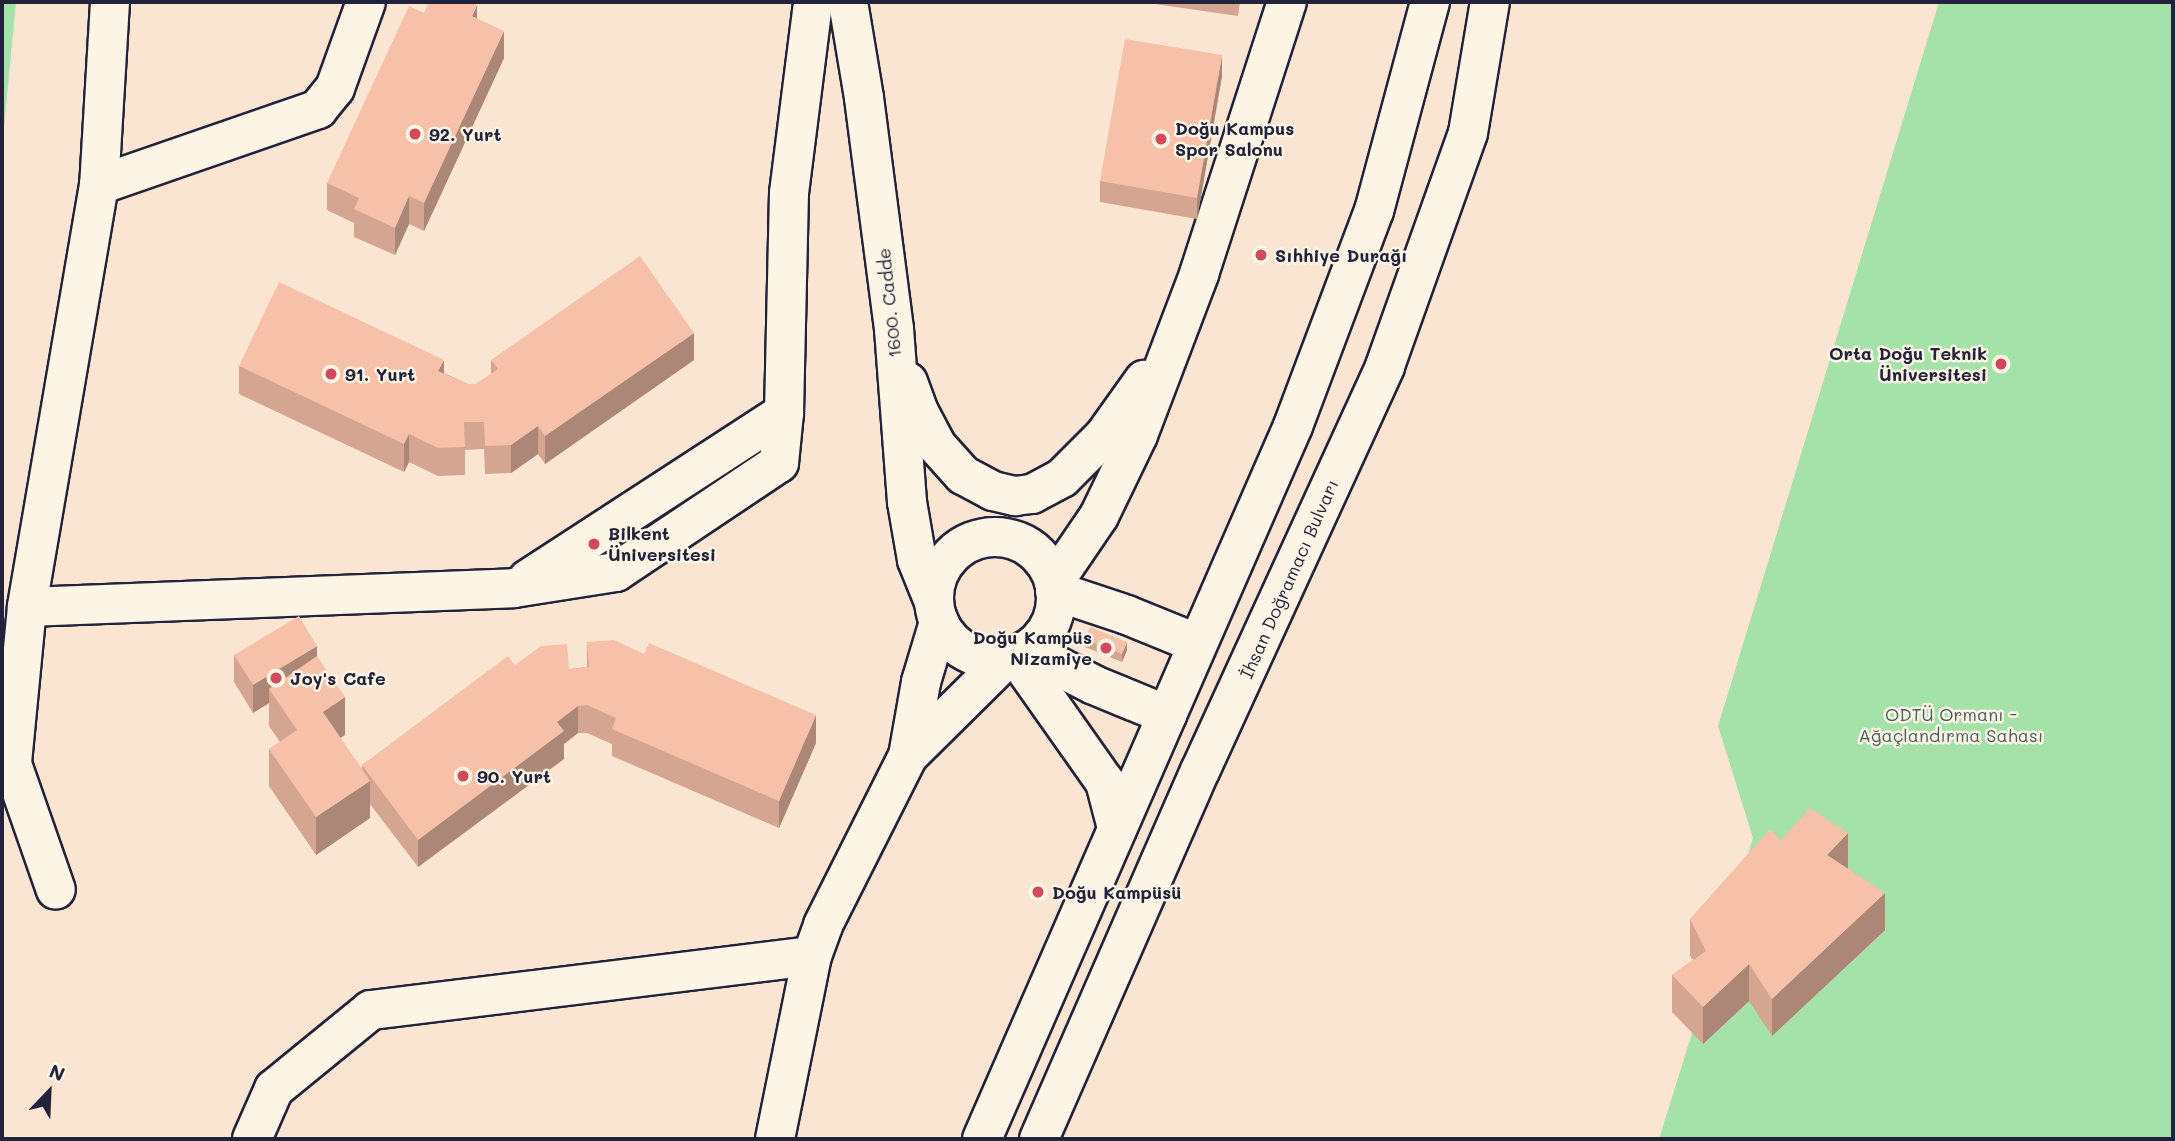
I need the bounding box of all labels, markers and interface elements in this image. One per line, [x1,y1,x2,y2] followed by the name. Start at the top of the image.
[1175,118,1294,160] place label: Doğu Kampus Spor Salonu
[429,123,501,145] place label: 92. Yurt
[407,126,423,142] marker: 92. Yurt
[1153,131,1169,147] marker: Doğu Kampus Spor Salonu
[1275,244,1407,266] place label: Sıhhiye Durağı
[872,247,906,359] street label: 1600. Cadde
[1253,247,1269,263] marker: Sıhhiye Durağı
[1829,343,1987,386] place label: Orta Doğu Teknik Üniversitesi
[1993,356,2009,372] marker: Orta Doğu Teknik Üniversitesi
[345,363,415,385] place label: 91. Yurt
[323,366,339,382] marker: 91. Yurt
[1235,476,1343,682] street label: İhsan Doğramacı Bulvarı
[608,523,716,566] place label: Bilkent Üniversitesi
[586,536,602,552] marker: Bilkent Üniversitesi
[973,627,1092,670] place label: Doğu Kampüs Nizamiye
[1098,640,1114,656] marker: Doğu Kampüs Nizamiye
[290,667,386,689] place label: Joy's Cafe
[268,670,284,686] marker: Joy's Cafe
[1859,704,2043,746] park label: ODTÜ Ormanı - Ağaçlandırma Sahası
[477,765,551,787] place label: 90. Yurt
[455,768,471,784] marker: 90. Yurt
[1052,881,1182,903] place label: Doğu Kampüsü
[1030,884,1046,900] marker: Doğu Kampüsü
[14,1057,84,1127] north arrow
[46,1058,69,1087] text: N

